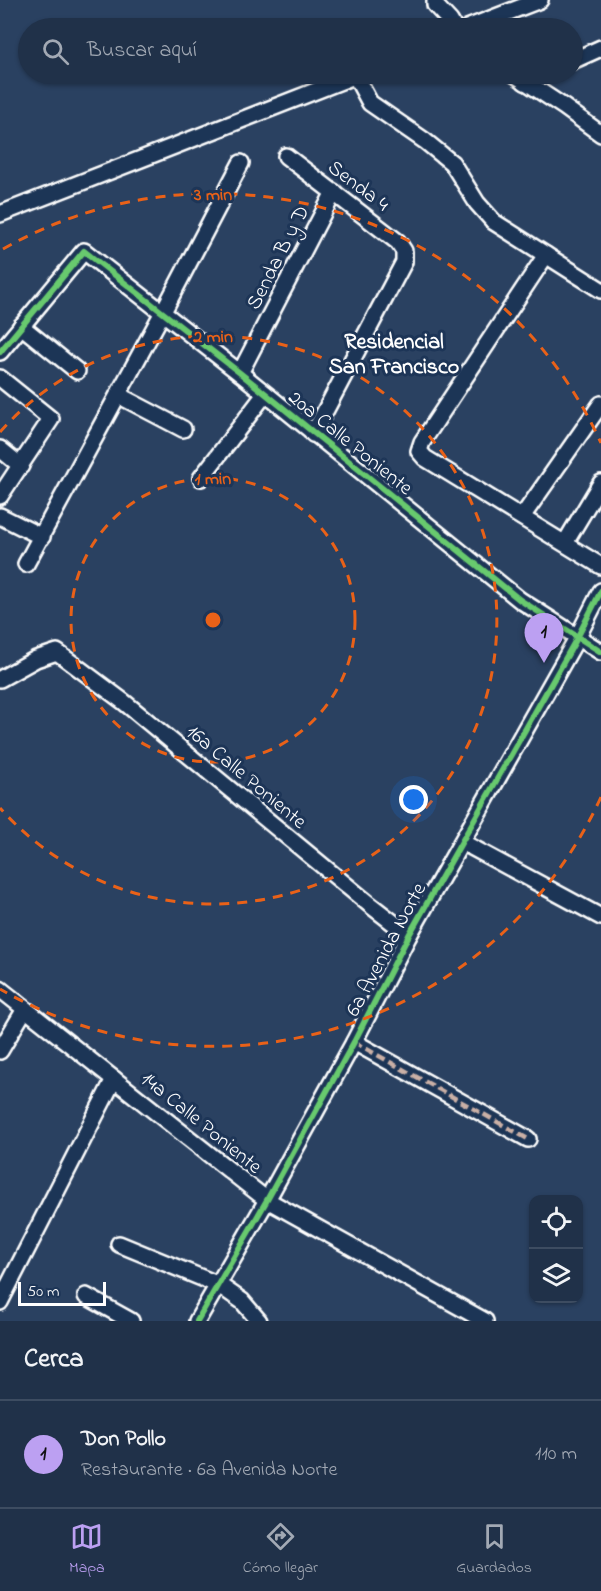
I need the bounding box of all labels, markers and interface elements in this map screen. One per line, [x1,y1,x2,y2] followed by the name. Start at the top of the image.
[18,18,583,84] search box
[39,35,72,68] icon: search
[87,35,197,67] text: Buscar aquí
[321,153,395,220] street label: Senda 4
[193,183,232,209] text: 3 min
[240,201,320,316] street label: Senda B y D
[192,325,233,351] text: 2 min
[329,327,459,384] district label: Residencial San Francisco
[281,384,419,504] street label: 20a Calle Poniente
[195,467,231,493] text: 1 min
[203,610,223,630] centre of rings
[524,614,564,663] pin: 1
[179,718,313,837] street label: 16a Calle Poniente
[399,785,428,814] your location
[339,877,435,1022] street label: 6a Avenida Norte
[134,1065,268,1182] street label: 14a Calle Poniente
[529,1195,583,1303] map controls
[529,1195,583,1249] button: locate
[529,1249,583,1303] button: layers
[18,1279,106,1306] scale bar
[27,1280,59,1304] text: 50 m
[24,1341,84,1379] text: Cerca
[81,1424,166,1456] text: Don Pollo
[40,1440,47,1469] text: 1
[535,1440,577,1469] text: 110 m
[81,1456,337,1485] text: Restaurante · 6a Avenida Norte
[69,1520,105,1580] tab: Mapa
[243,1520,318,1580] tab: Cómo llegar
[456,1520,532,1580] tab: Guardados

